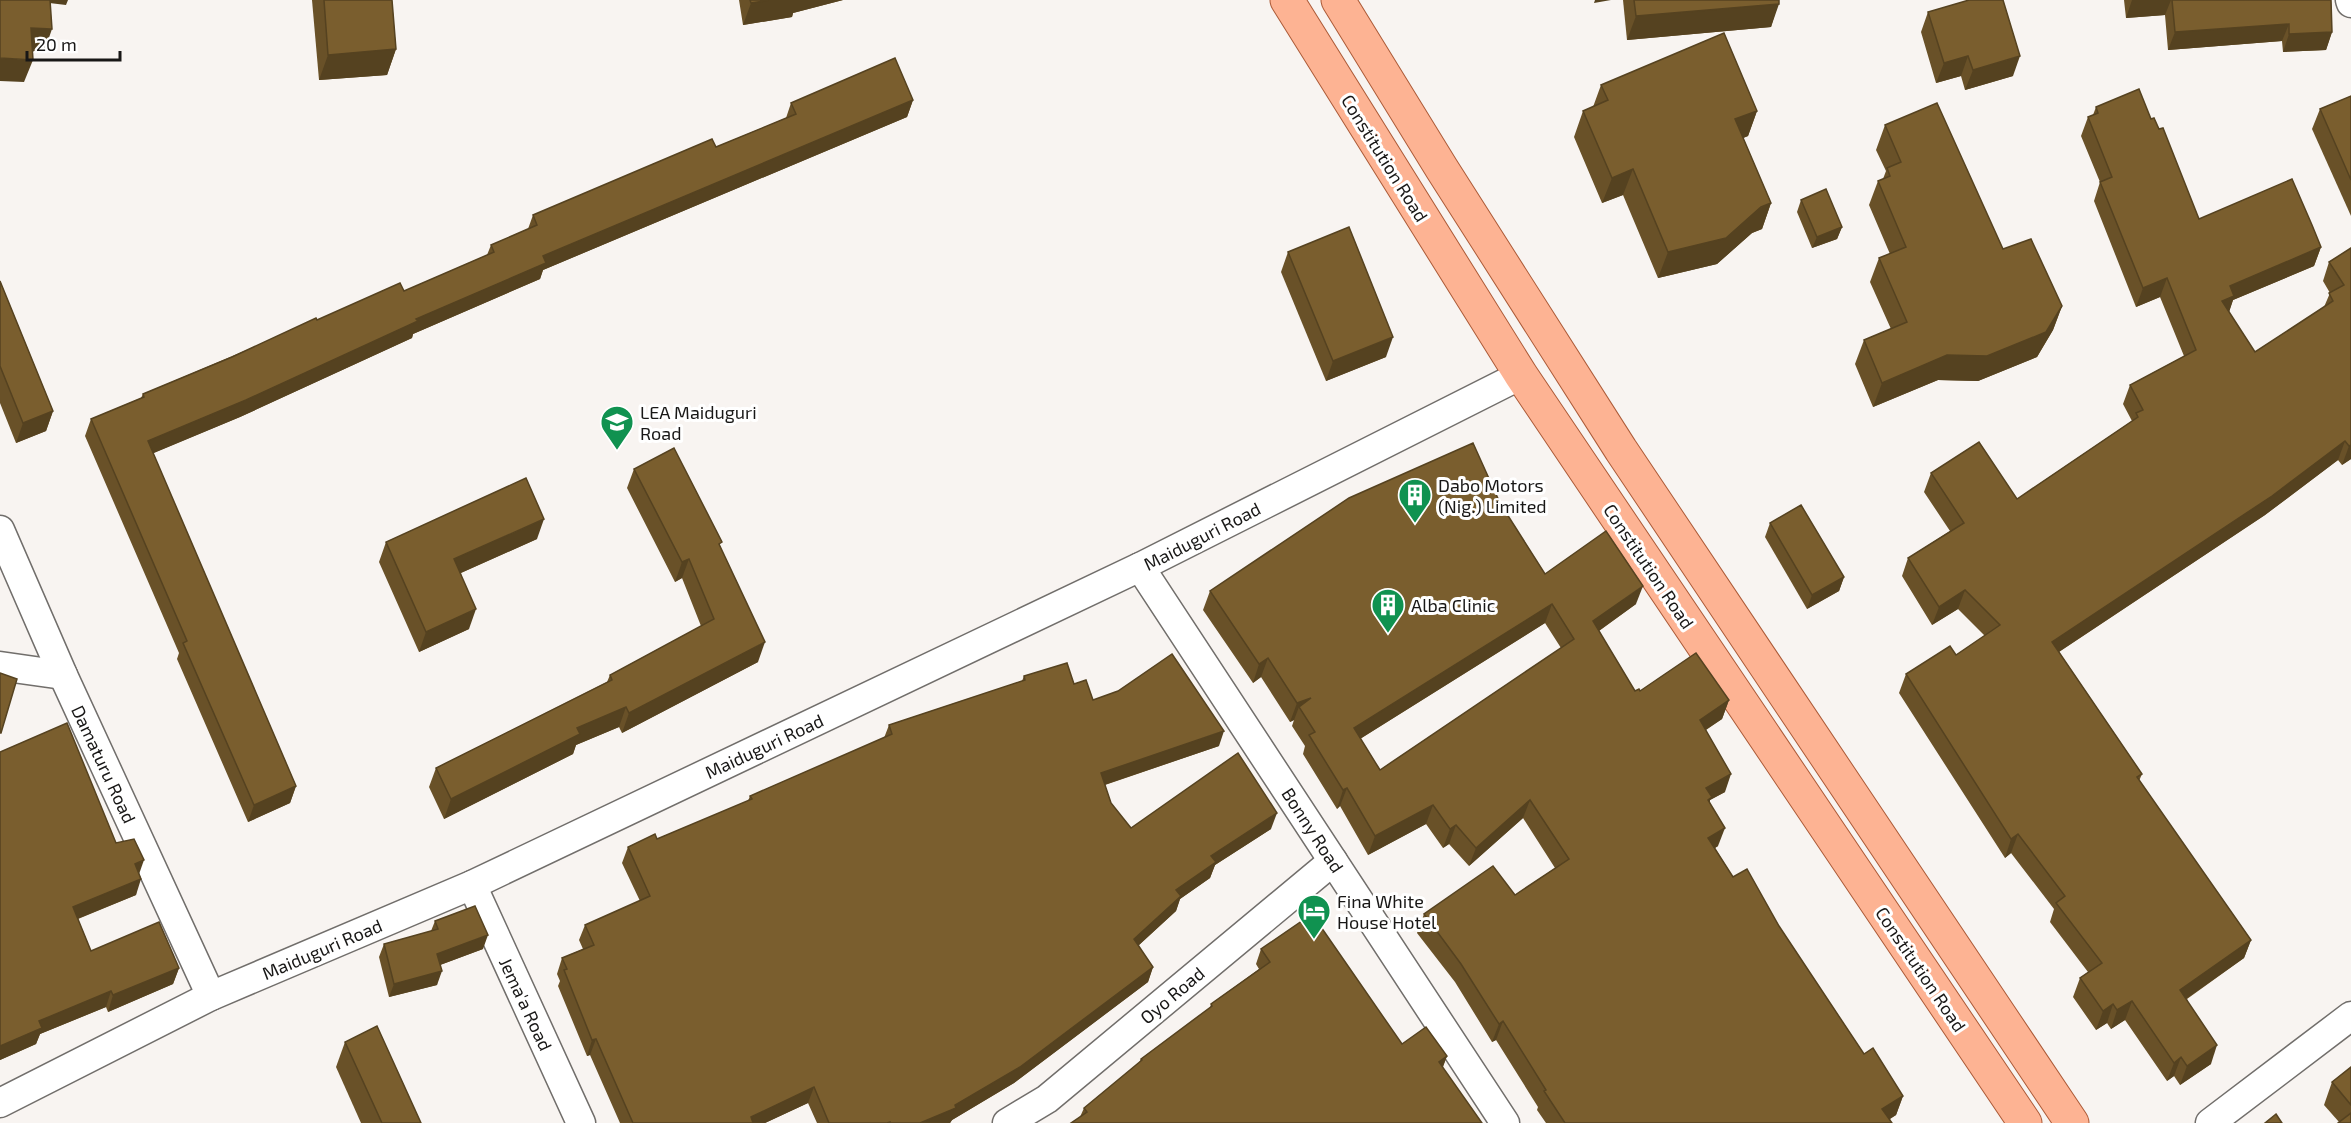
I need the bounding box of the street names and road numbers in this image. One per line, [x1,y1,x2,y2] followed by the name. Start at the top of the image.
[1337,90,1433,226] street label: Constitution Road
[1140,497,1264,575] street label: Maiduguri Road
[1599,499,1699,633] street label: Constitution Road
[67,702,141,826] street label: Damaturu Road
[701,709,827,783] street label: Maiduguri Road
[1277,783,1349,877] street label: Bonny Road
[1871,902,1971,1036] street label: Constitution Road
[259,914,385,984] street label: Maiduguri Road
[495,954,557,1054] street label: Jema'a Road
[1135,962,1209,1028] street label: Oyo Road

